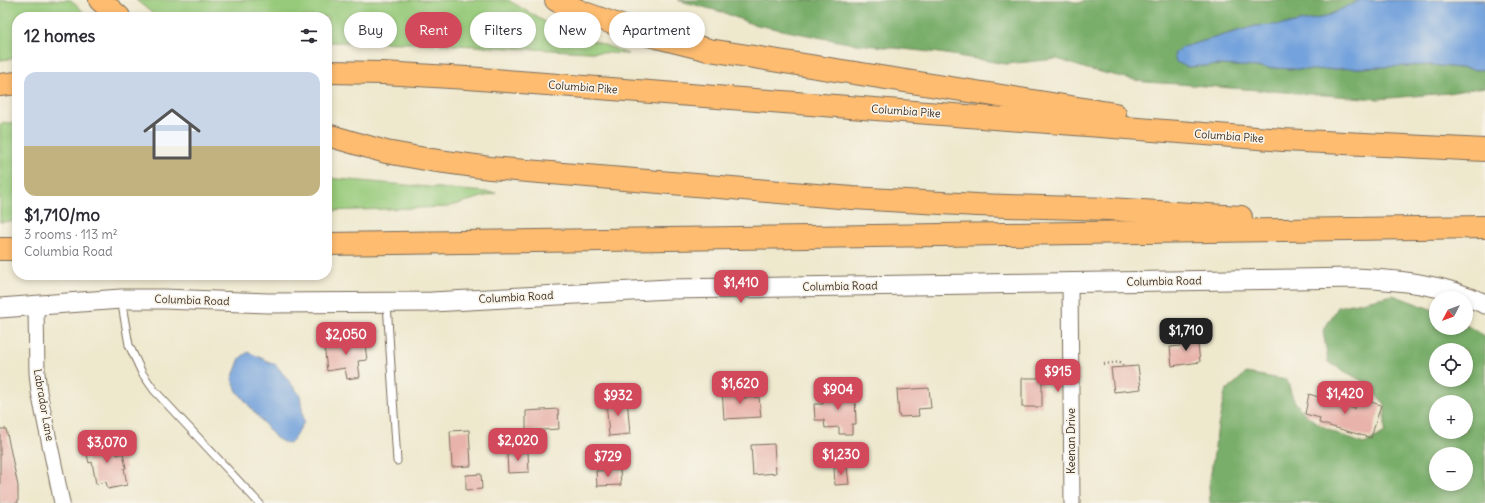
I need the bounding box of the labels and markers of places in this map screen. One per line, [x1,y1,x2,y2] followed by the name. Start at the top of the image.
[708,270,774,304] pin: $1,410
[1153,318,1219,352] pin: $1,710
[313,322,379,356] pin: $2,050
[1034,359,1082,393] pin: $915
[707,371,773,405] pin: $1,620
[814,377,862,411] pin: $904
[1312,381,1378,415] pin: $1,420
[594,383,642,417] pin: $932
[485,428,551,462] pin: $2,020
[74,430,140,464] pin: $3,070
[808,442,874,476] pin: $1,230
[584,444,632,478] pin: $729

